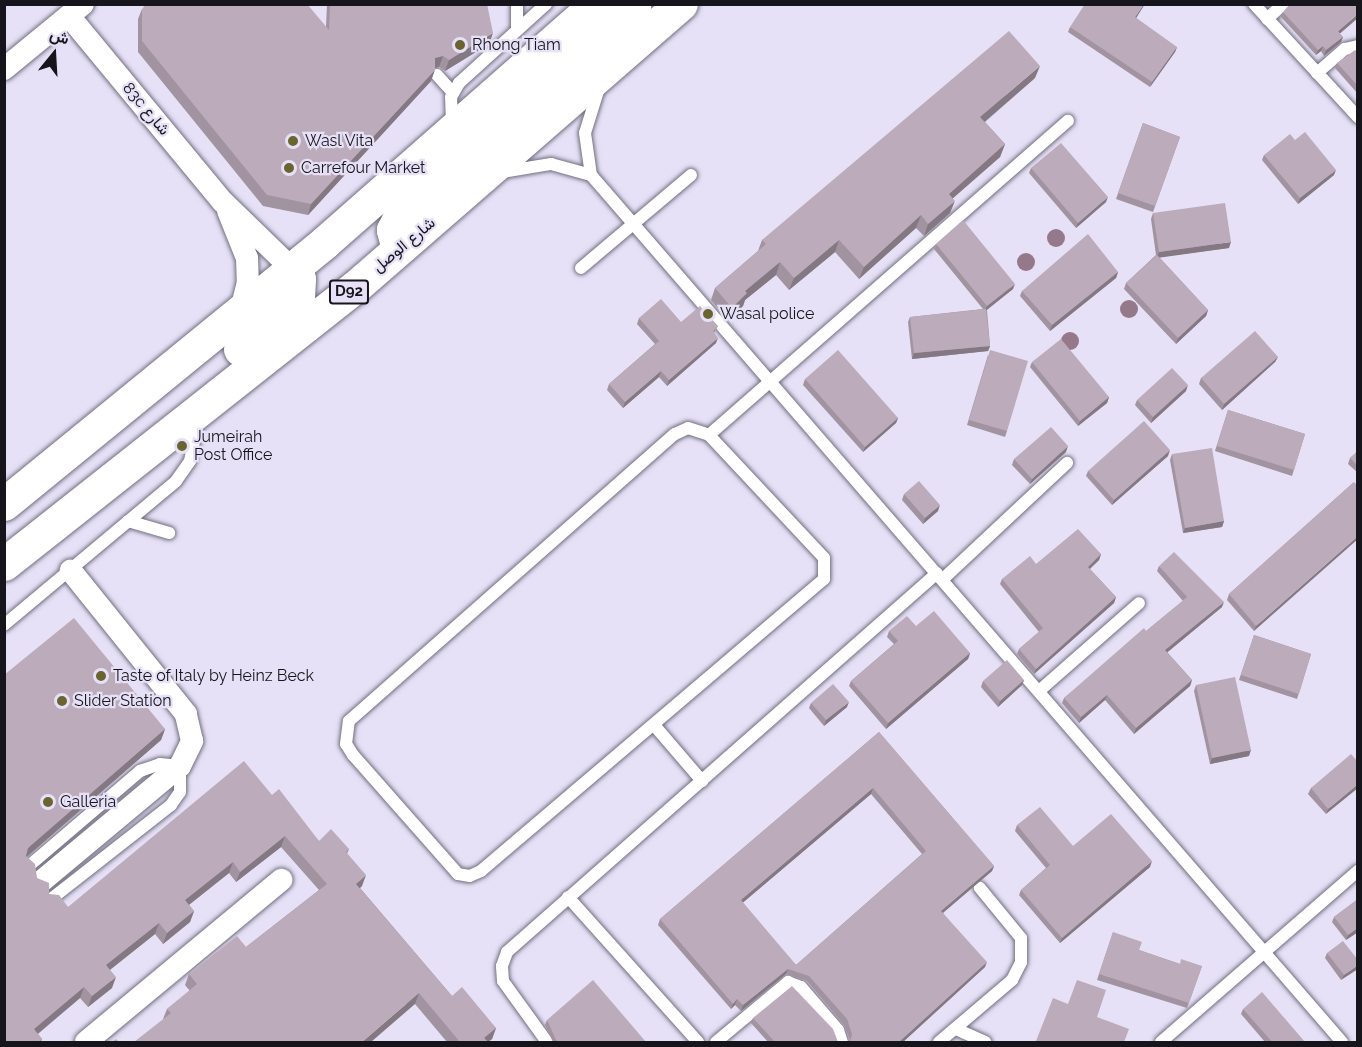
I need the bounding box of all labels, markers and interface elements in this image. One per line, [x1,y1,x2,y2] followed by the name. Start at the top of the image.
[24,24,84,84] north arrow
[48,24,72,48] text: ش
[472,35,561,55] place label: Rhong Tiam
[453,38,467,52] marker: Rhong Tiam
[118,79,174,139] street label: 83c شارع
[305,131,374,151] place label: Wasl Vita
[286,134,300,148] marker: Wasl Vita
[301,158,426,178] place label: Carrefour Market
[282,161,296,175] marker: Carrefour Market
[369,213,439,277] street label: شارع الوصل
[328,280,370,304] road number: D92
[720,304,815,324] place label: Wasal police
[701,307,715,321] marker: Wasal police
[194,427,272,465] place label: Jumeirah Post Office
[175,439,189,453] marker: Jumeirah Post Office
[113,666,315,686] place label: Taste of Italy by Heinz Beck
[94,669,108,683] marker: Taste of Italy by Heinz Beck
[74,691,172,711] place label: Slider Station
[55,694,69,708] marker: Slider Station
[60,792,116,812] place label: Galleria
[41,795,55,809] marker: Galleria

